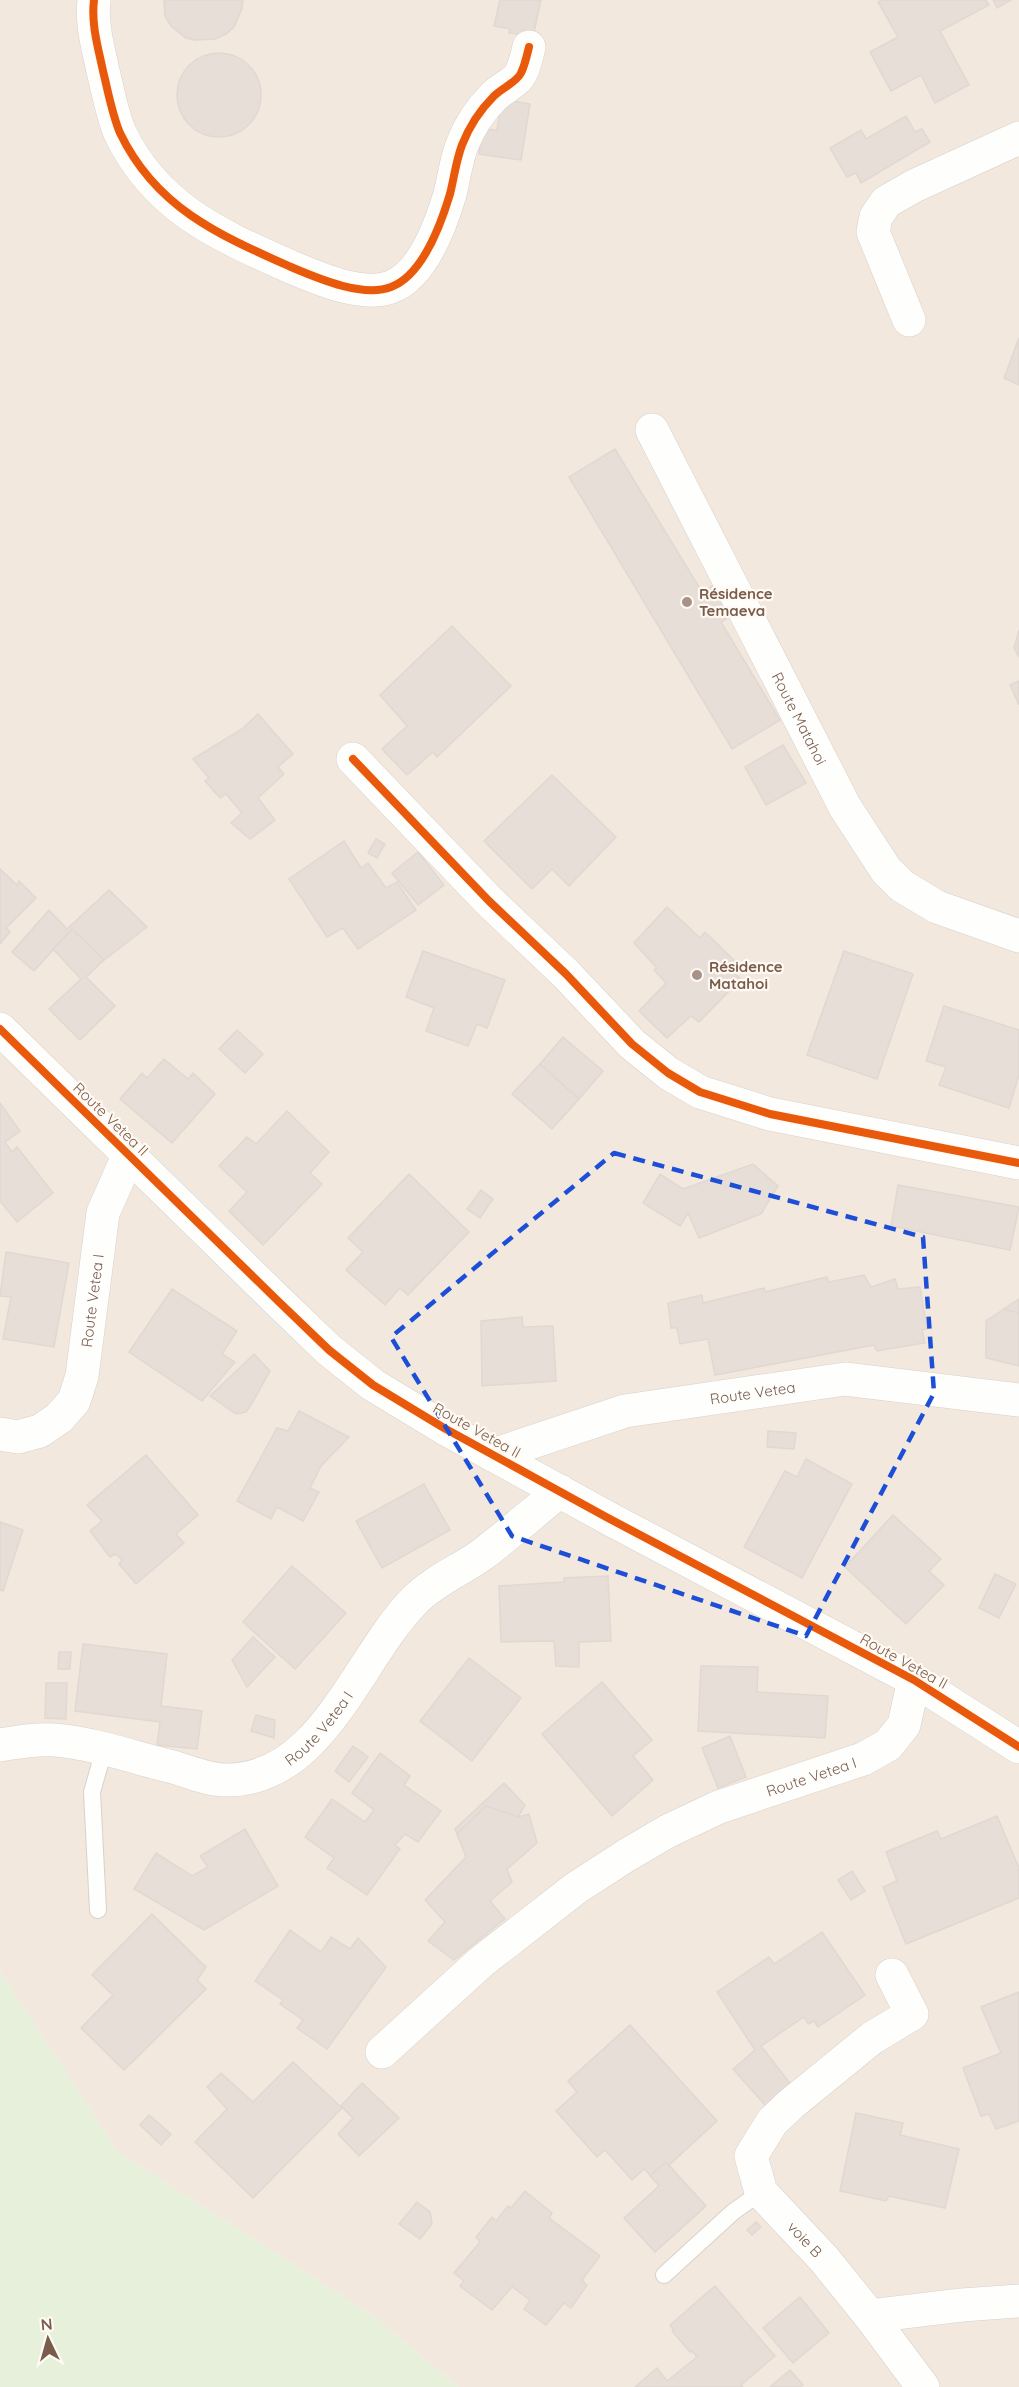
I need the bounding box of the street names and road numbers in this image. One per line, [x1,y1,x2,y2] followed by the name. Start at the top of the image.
[768,669,831,768] street label: Route Matahoi
[69,1078,153,1160] street label: Route Vetea II
[76,1253,107,1348] street label: Route Vetea I
[709,1377,796,1408] street label: Route Vetea
[430,1398,524,1462] street label: Route Vetea II
[857,1629,951,1693] street label: Route Vetea II
[281,1687,357,1769] street label: Route Vetea I
[764,1752,859,1800] street label: Route Vetea I
[784,2217,827,2261] street label: voie B

